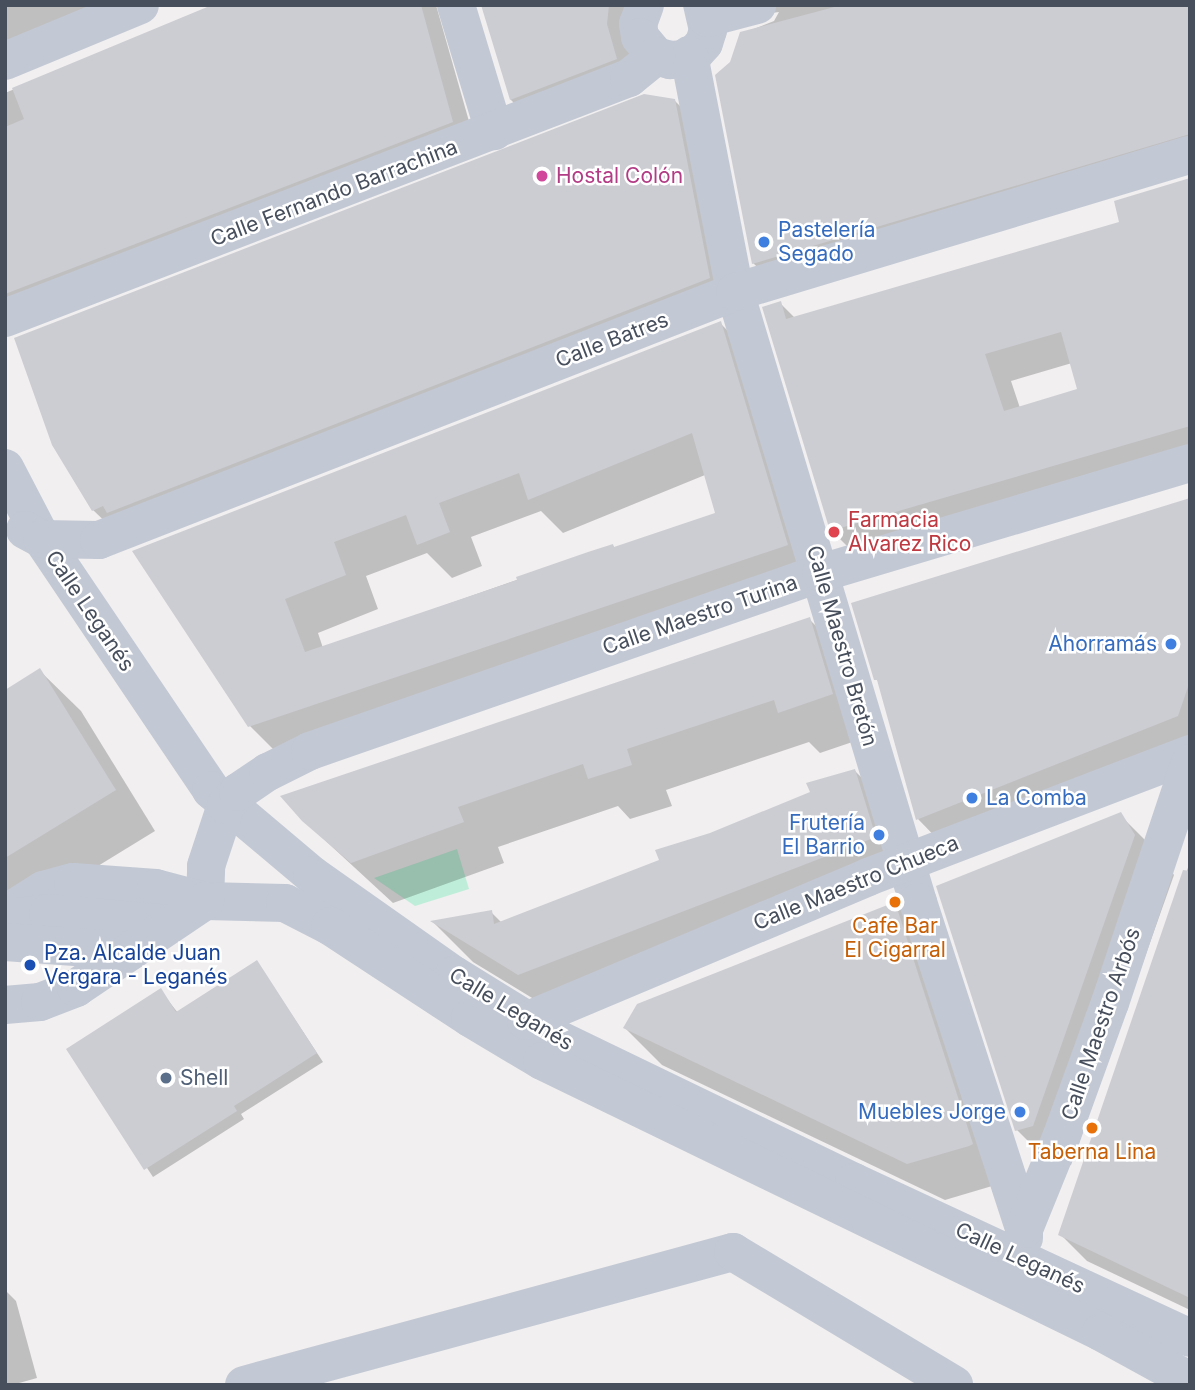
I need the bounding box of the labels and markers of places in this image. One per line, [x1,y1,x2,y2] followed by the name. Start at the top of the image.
[556,163,683,189] place label: Hostal Colón
[534,168,550,184] marker: Hostal Colón
[778,217,876,267] place label: Pastelería Segado
[756,234,772,250] marker: Pastelería Segado
[848,507,971,557] place label: Farmacia Alvarez Rico
[826,524,842,540] marker: Farmacia Alvarez Rico
[1048,631,1157,657] place label: Ahorramás
[1163,636,1179,652] marker: Ahorramás
[986,785,1087,811] place label: La Comba
[964,790,980,806] marker: La Comba
[782,810,865,860] place label: Frutería El Barrio
[871,827,887,843] marker: Frutería El Barrio
[887,894,903,910] marker: Cafe Bar El Cigarral
[844,913,946,963] place label: Cafe Bar El Cigarral
[44,940,228,990] place label: Pza. Alcalde Juan Vergara - Leganés
[22,957,38,973] marker: Pza. Alcalde Juan Vergara - Leganés
[180,1065,228,1091] place label: Shell
[158,1070,174,1086] marker: Shell
[858,1099,1006,1125] place label: Muebles Jorge
[1012,1104,1028,1120] marker: Muebles Jorge
[1084,1120,1100,1136] marker: Taberna Lina
[1028,1139,1156,1165] place label: Taberna Lina

